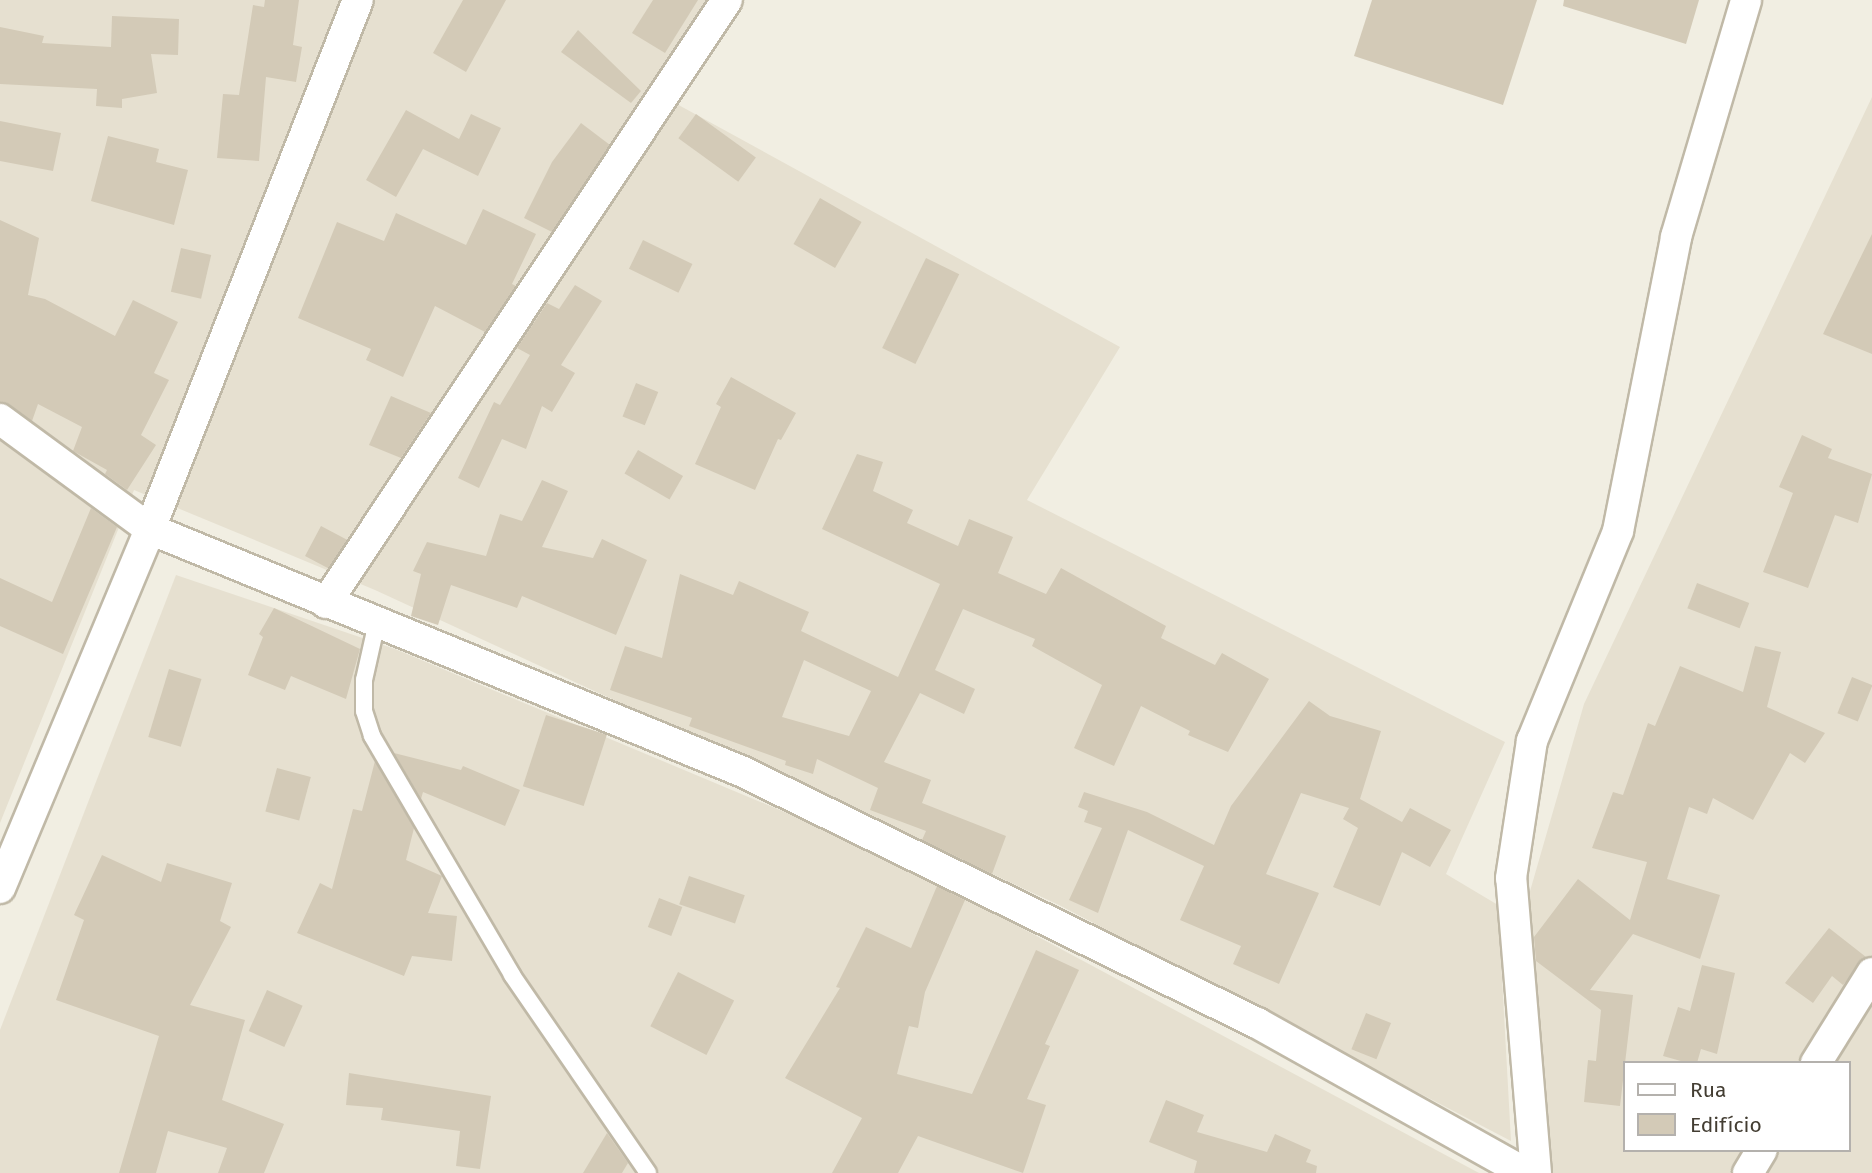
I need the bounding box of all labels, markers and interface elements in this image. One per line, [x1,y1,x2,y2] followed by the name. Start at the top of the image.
[1624,1061,1851,1152] legend
[1690,1077,1726,1103] text: Rua
[1690,1112,1762,1138] text: Edifício

